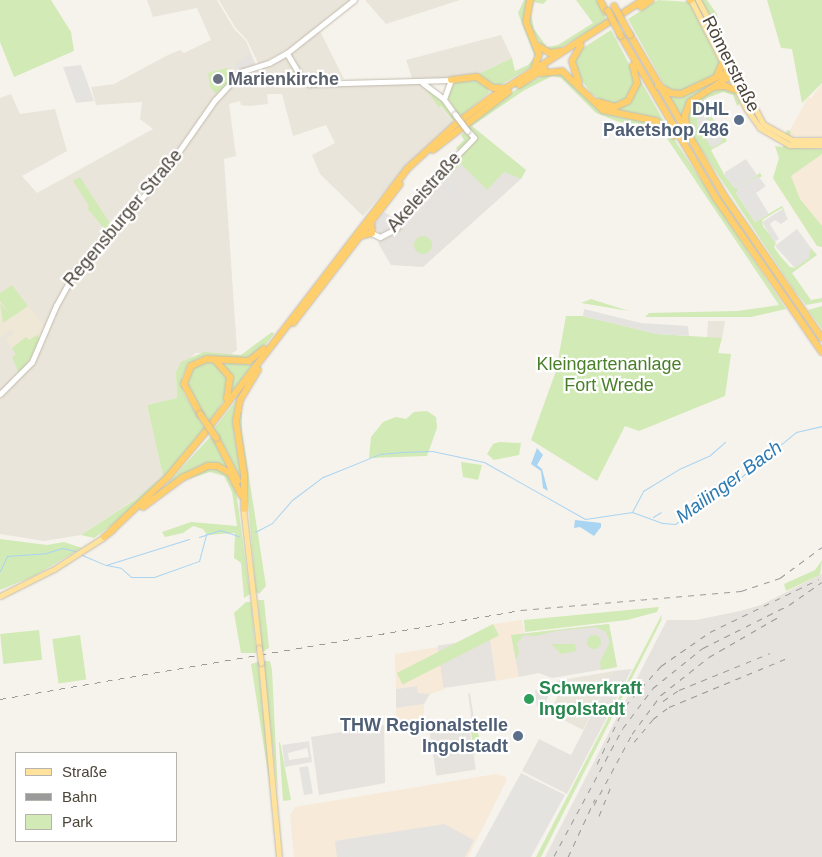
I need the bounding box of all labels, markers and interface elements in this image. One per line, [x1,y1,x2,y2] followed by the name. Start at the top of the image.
[698,12,764,116] street label: Römerstraße
[228,68,339,90] place label: Marienkirche
[212,73,224,85] marker: Marienkirche
[603,99,729,142] place label: DHL Paketshop 486
[733,114,745,126] marker: DHL Paketshop 486
[59,145,187,291] street label: Regensburger Straße
[383,148,465,236] street label: Akeleistraße
[536,354,682,396] park label: Kleingartenanlage Fort Wrede
[671,436,787,528] water label: Mailinger Bach
[539,678,642,721] place label: Schwerkraft Ingolstadt
[523,693,535,705] marker: Schwerkraft Ingolstadt
[340,715,508,758] place label: THW Regionalstelle Ingolstadt
[512,730,524,742] marker: THW Regionalstelle Ingolstadt
[15,752,178,842] legend
[62,763,107,780] text: Straße
[62,788,97,805] text: Bahn
[62,813,93,830] text: Park

